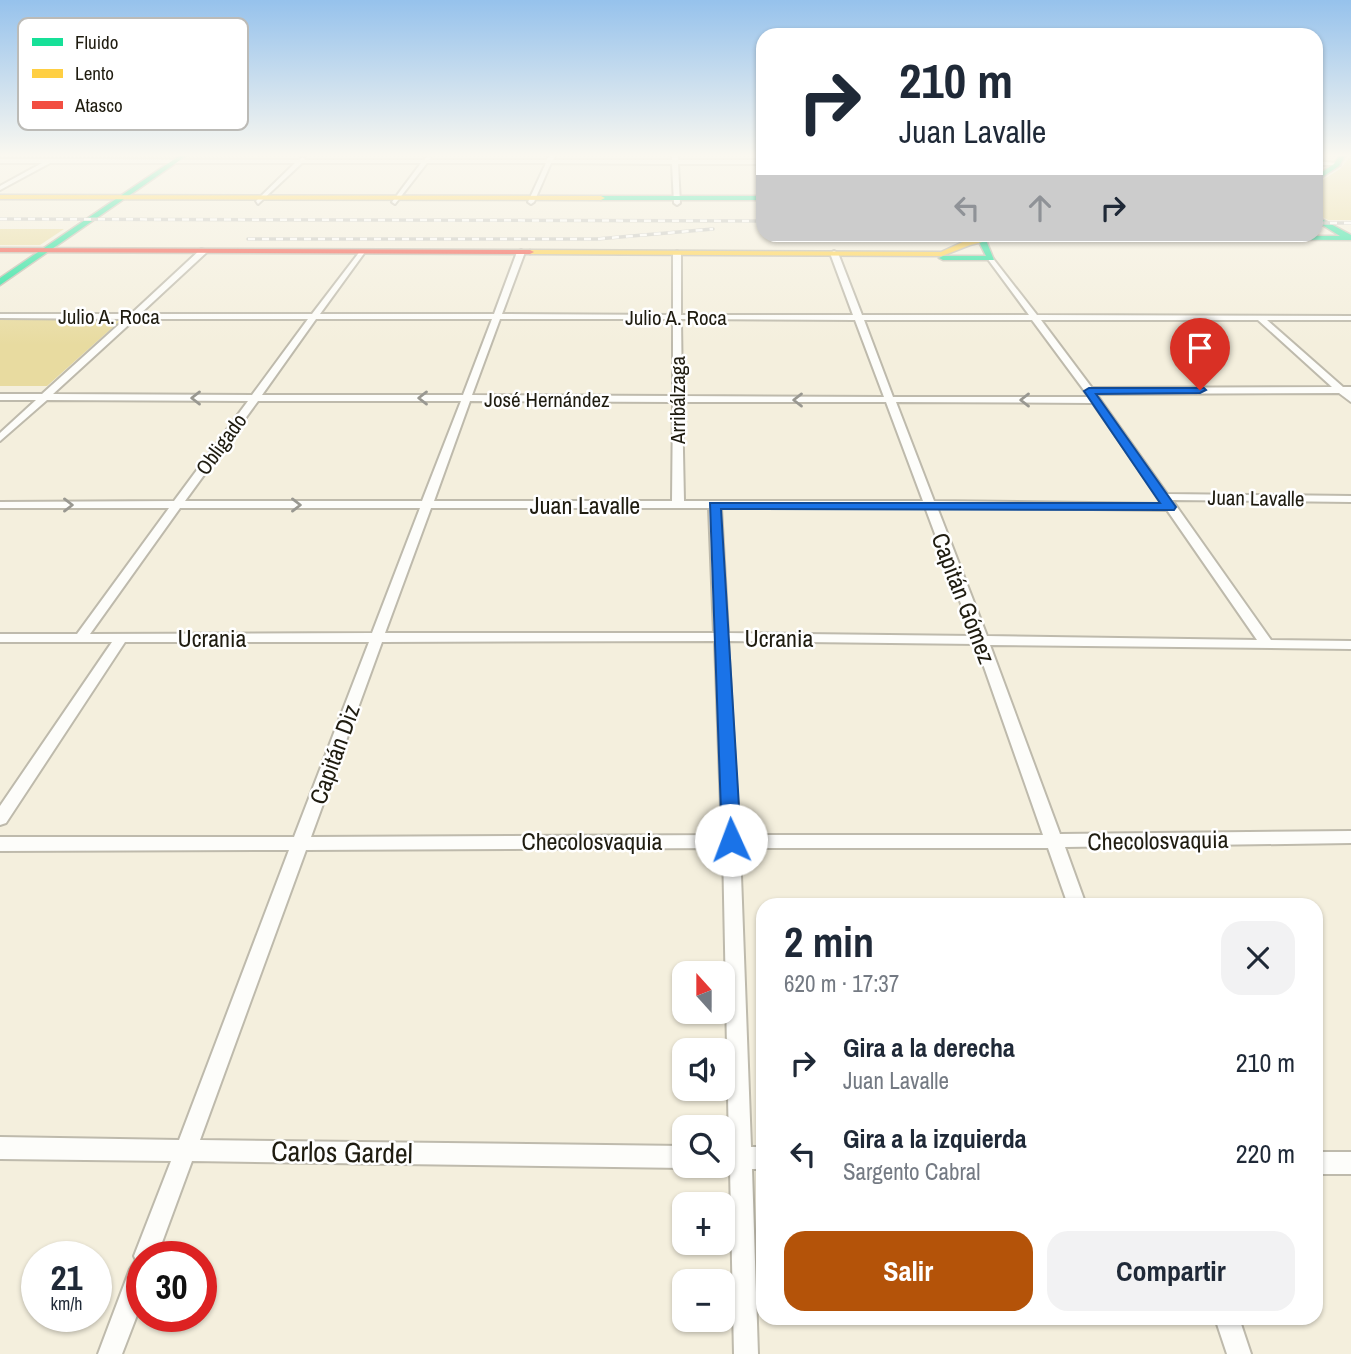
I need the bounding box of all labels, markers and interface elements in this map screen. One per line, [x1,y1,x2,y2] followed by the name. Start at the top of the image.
[18,18,248,130] legend
[75,29,118,55] text: Fluido
[899,47,1013,113] text: 210 m
[784,56,875,147] icon: right
[75,60,114,86] text: Lento
[74,92,123,118] text: Atasco
[899,110,1046,153] text: Juan Lavalle
[948,189,986,227] icon: left
[1021,189,1059,227] icon: ahead
[1094,189,1132,227] icon: right
[58,302,160,331] street label: Julio A. Roca
[625,303,727,332] street label: Julio A. Roca
[1170,318,1230,390] pin
[1181,329,1219,367] icon: arrive
[663,356,692,445] street label: Arribálzaga
[484,385,610,414] street label: José Hernández
[190,390,200,406] one-way arrow
[417,390,428,406] one-way arrow
[792,392,803,407] one-way arrow
[1019,392,1030,408] one-way arrow
[189,407,253,481] street label: Obligado
[1207,483,1305,513] street label: Juan Lavalle
[530,489,640,521] street label: Juan Lavalle
[63,497,74,513] one-way arrow
[291,497,301,513] one-way arrow
[924,528,1004,668] street label: Capitán Gómez
[178,622,247,654] street label: Ucrania
[745,622,814,654] street label: Ucrania
[301,700,367,808] street label: Capitán Diz
[694,803,768,877] position arrow
[1087,823,1229,857] street label: Checolosvaquia
[521,825,663,857] street label: Checolosvaquia
[784,914,874,970] text: 2 min
[1221,921,1295,995] button: close
[672,961,735,1024] north arrow
[672,961,735,1332] map controls
[784,968,899,999] text: 620 m · 17:37
[843,1030,1015,1065] text: Gira a la derecha
[672,1038,735,1101] button: sound
[784,1044,822,1082] icon: right
[1236,1045,1295,1080] text: 210 m
[843,1065,949,1096] text: Juan Lavalle
[672,1115,735,1178] button: search
[843,1121,1027,1156] text: Gira a la izquierda
[271,1132,413,1172] street label: Carlos Gardel
[784,1135,822,1173] icon: left
[1236,1136,1295,1171] text: 220 m
[843,1156,980,1187] text: Sargento Cabral
[672,1192,735,1255] button: +
[784,1231,1033,1311] button: Salir
[1047,1231,1295,1311] button: Compartir
[126,1241,217,1332] speed limit sign: 30
[51,1254,82,1301] text: 21
[672,1269,735,1332] button: −
[51,1291,83,1316] text: km/h

